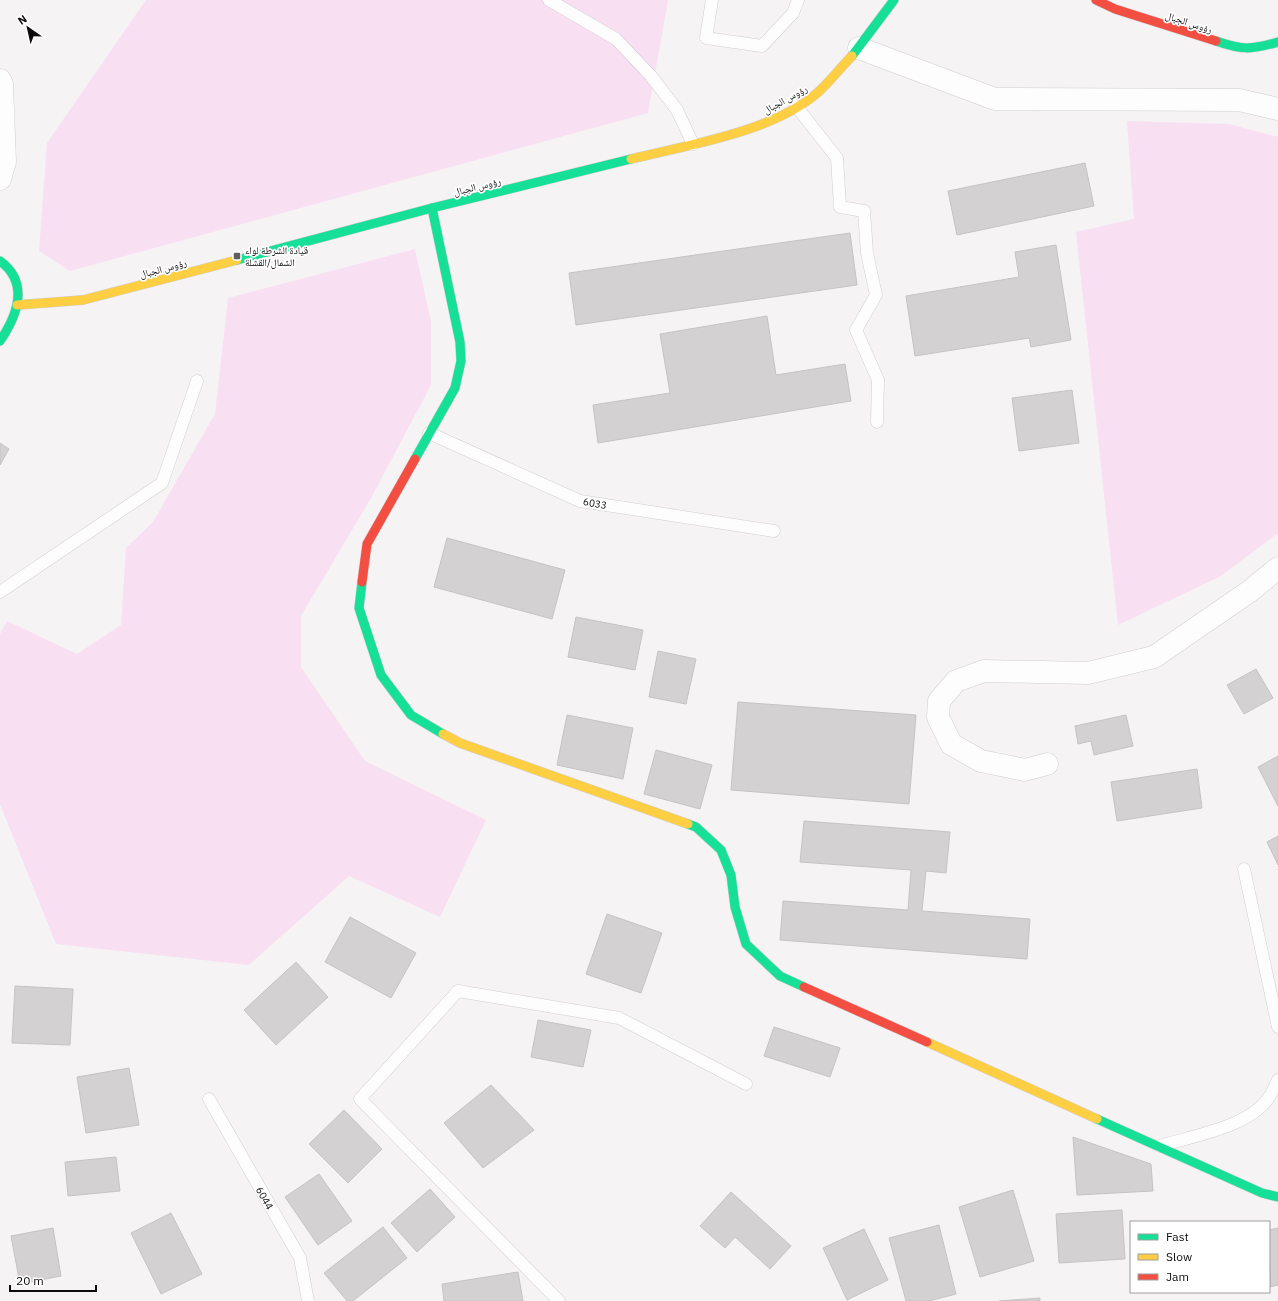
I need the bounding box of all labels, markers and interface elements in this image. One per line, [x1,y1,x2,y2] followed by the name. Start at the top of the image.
[8,8,48,48] north arrow
[1164,9,1214,36] street label: رؤوس الجبال
[15,12,30,28] text: N
[761,82,810,117] street label: رؤوس الجبال
[452,174,502,199] street label: رؤوس الجبال
[245,244,308,269] place label: قيادة الشرطة لواء الشمال/القشلة
[232,251,242,261] marker: قيادة الشرطة لواء الشمال/القشلة
[138,256,188,281] street label: رؤوس الجبال
[582,495,608,512] street label: 6033
[253,1185,276,1212] street label: 6044
[1130,1221,1270,1293] legend
[1166,1229,1189,1244] text: Fast
[1166,1249,1192,1264] text: Slow
[10,1267,96,1293] scale bar
[1166,1269,1189,1284] text: Jam
[16,1273,44,1288] text: 20 m

